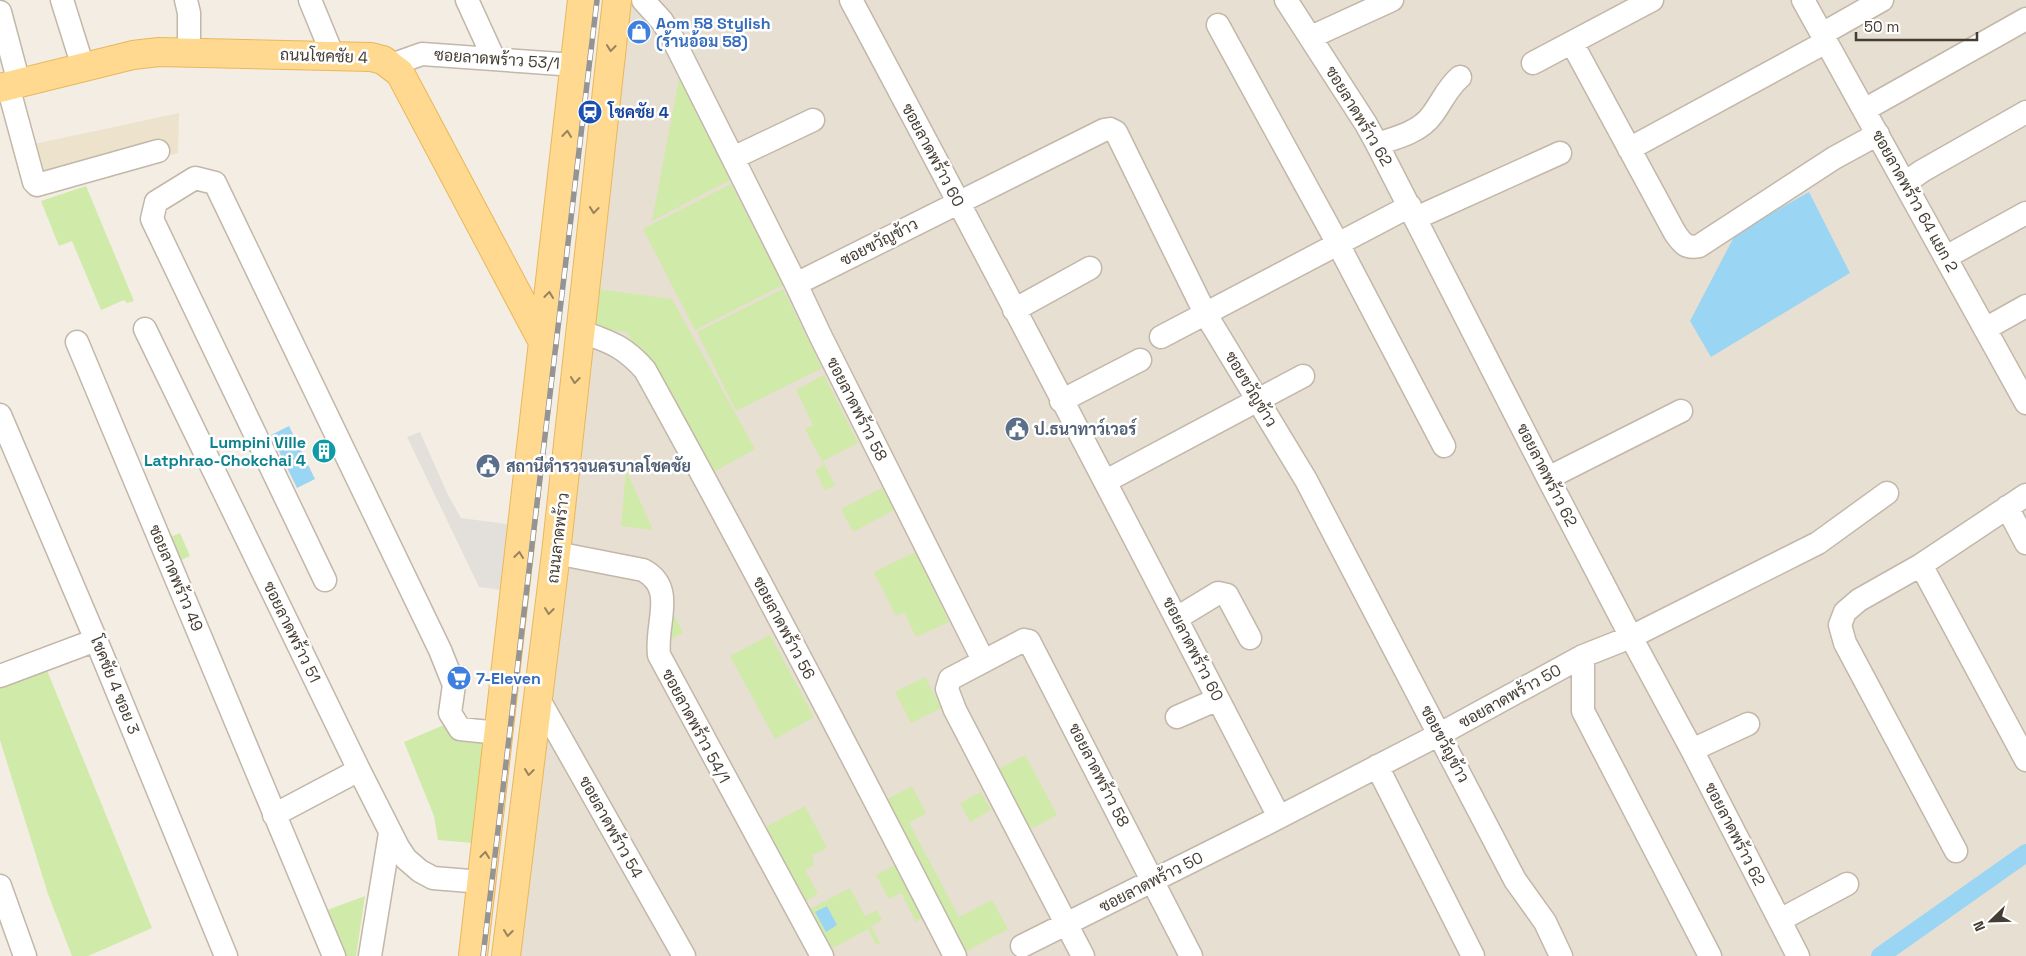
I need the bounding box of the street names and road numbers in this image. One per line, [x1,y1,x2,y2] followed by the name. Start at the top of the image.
[280,43,368,68] street label: ถนนโชคชัย 4
[433,44,561,74] street label: ซอยลาดพร้าว 53/1
[1321,62,1397,170] street label: ซอยลาดพร้าว 62
[897,100,969,210] street label: ซอยลาดพร้าว 60
[1867,126,1963,276] street label: ซอยลาดพร้าว 64 แยก 2
[836,213,922,271] street label: ซอยขวัญข้าว
[1220,347,1282,431] street label: ซอยขวัญข้าว
[822,354,892,464] street label: ซอยลาดพร้าว 58
[1512,420,1582,530] street label: ซอยลาดพร้าว 62
[542,491,574,585] street label: ถนนลาดพร้าว
[144,521,208,635] street label: ซอยลาดพร้าว 49
[748,573,820,683] street label: ซอยลาดพร้าว 56
[258,578,326,686] street label: ซอยลาดพร้าว 51
[1158,593,1228,705] street label: ซอยลาดพร้าว 60
[85,631,145,737] street label: โชคชัย 4 ซอย 3
[1455,659,1565,733] street label: ซอยลาดพร้าว 50
[657,665,735,787] street label: ซอยลาดพร้าว 54/1
[1416,702,1474,786] street label: ซอยขวัญข้าว
[1064,720,1134,830] street label: ซอยลาดพร้าว 58
[574,772,648,882] street label: ซอยลาดพร้าว 54
[1700,779,1770,889] street label: ซอยลาดพร้าว 62
[1095,847,1207,917] street label: ซอยลาดพร้าว 50

